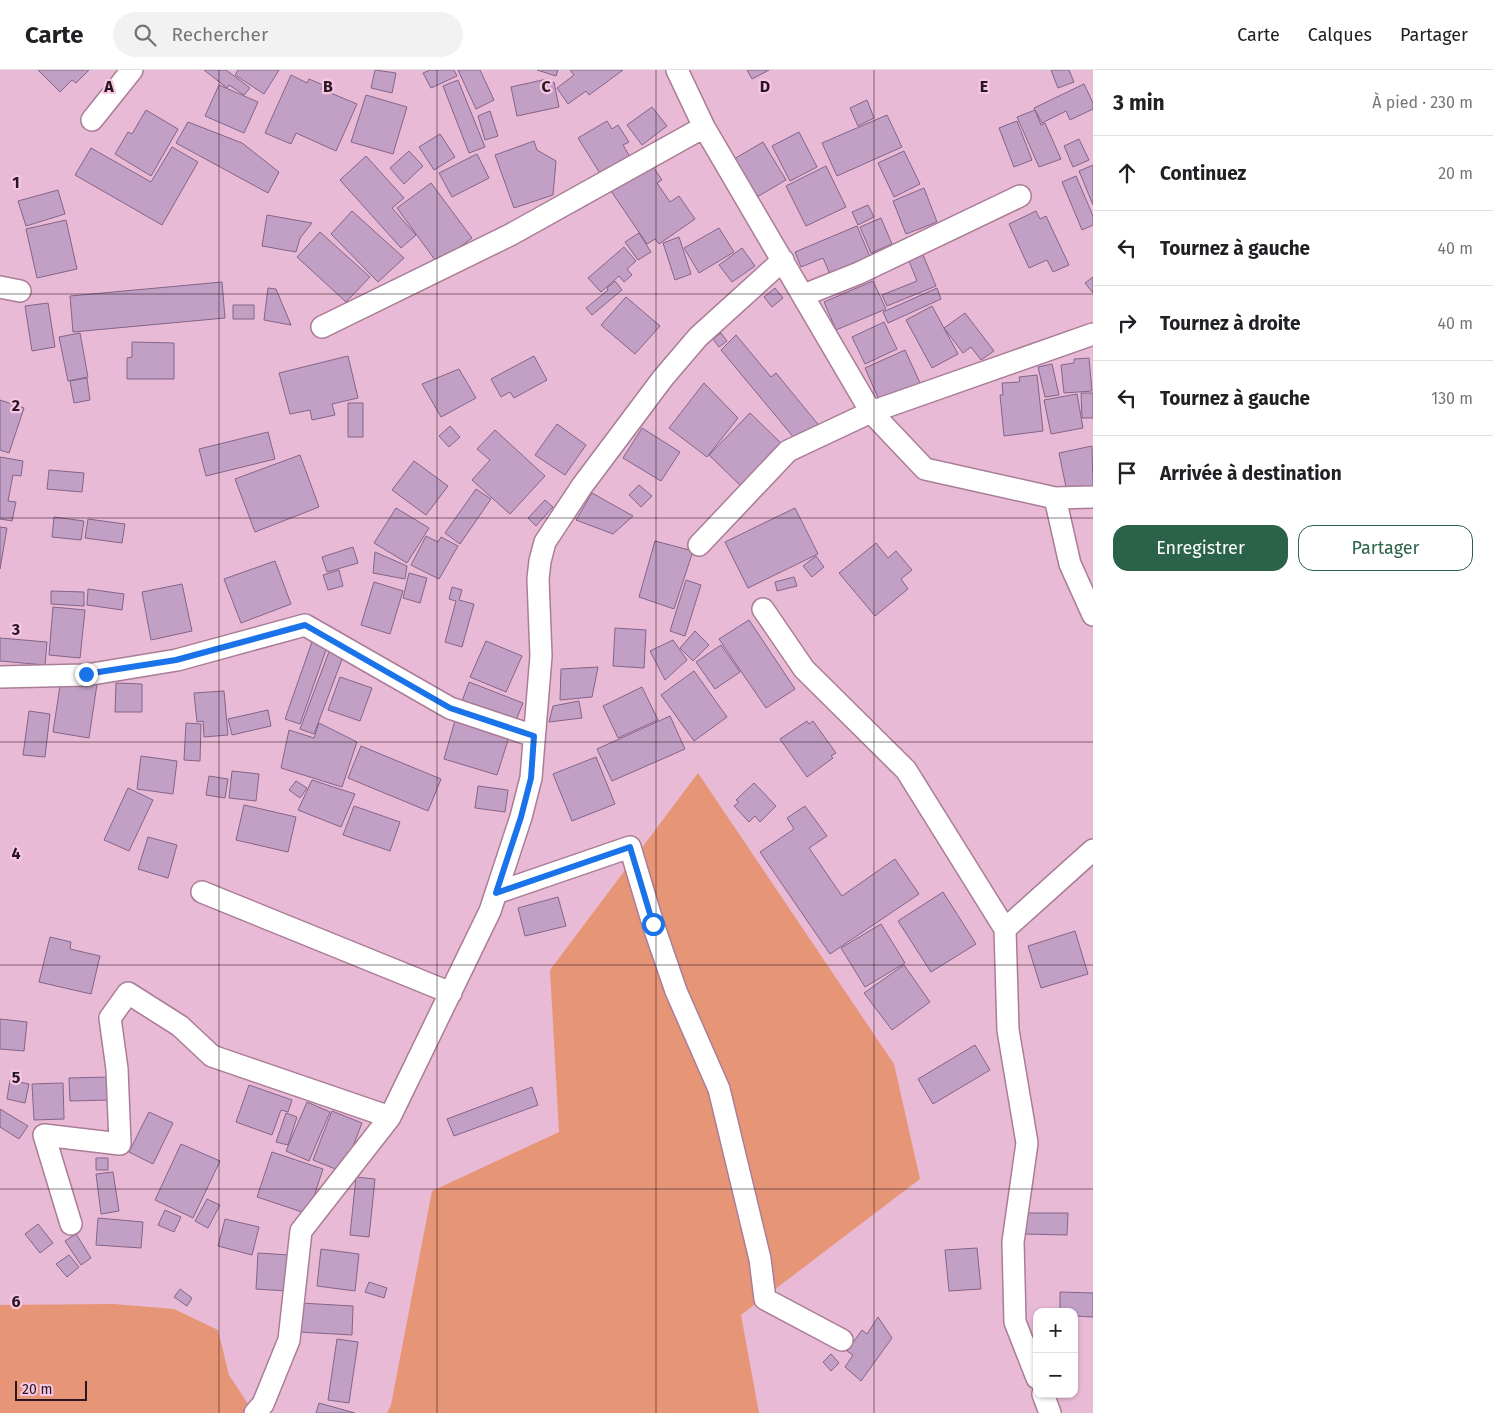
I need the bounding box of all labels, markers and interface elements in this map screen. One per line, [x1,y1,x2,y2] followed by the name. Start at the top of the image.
[113,12,463,57] search box
[25,21,83,49] text: Carte
[131,21,159,49] icon: search
[171,23,268,46] text: Rechercher
[1237,24,1280,46] text: Carte
[1308,24,1372,46] text: Calques
[1400,24,1468,46] text: Partager
[103,77,114,96] text: A
[323,77,333,96] text: B
[541,77,551,96] text: C
[760,77,770,96] text: D
[980,77,988,96] text: E
[1113,90,1165,116] text: 3 min
[1372,93,1473,112] text: À pied · 230 m
[1113,159,1141,187] icon: ahead
[1160,162,1246,185] text: Continuez
[1438,164,1473,183] text: 20 m
[12,173,20,192] text: 1
[1113,234,1141,262] icon: left
[1160,237,1310,260] text: Tournez à gauche
[1438,239,1473,258] text: 40 m
[1113,309,1141,337] icon: right
[1160,312,1301,335] text: Tournez à droite
[1438,314,1473,333] text: 40 m
[1113,384,1141,412] icon: left
[1160,387,1310,410] text: Tournez à gauche
[1431,389,1473,408] text: 130 m
[12,396,20,415] text: 2
[1113,459,1141,487] icon: arrive
[1160,462,1342,485] text: Arrivée à destination
[1113,525,1288,571] button: Enregistrer
[1298,525,1473,571] button: Partager
[11,620,20,639] text: 3
[75,663,98,686] route end
[11,844,21,863] text: 4
[642,913,665,936] route start
[12,1068,21,1087] text: 5
[11,1292,21,1311] text: 6
[1033,1308,1078,1398] map controls
[1033,1308,1078,1353] button: +
[1033,1353,1078,1398] button: −
[15,1378,88,1401] scale bar
[22,1381,52,1398] text: 20 m

